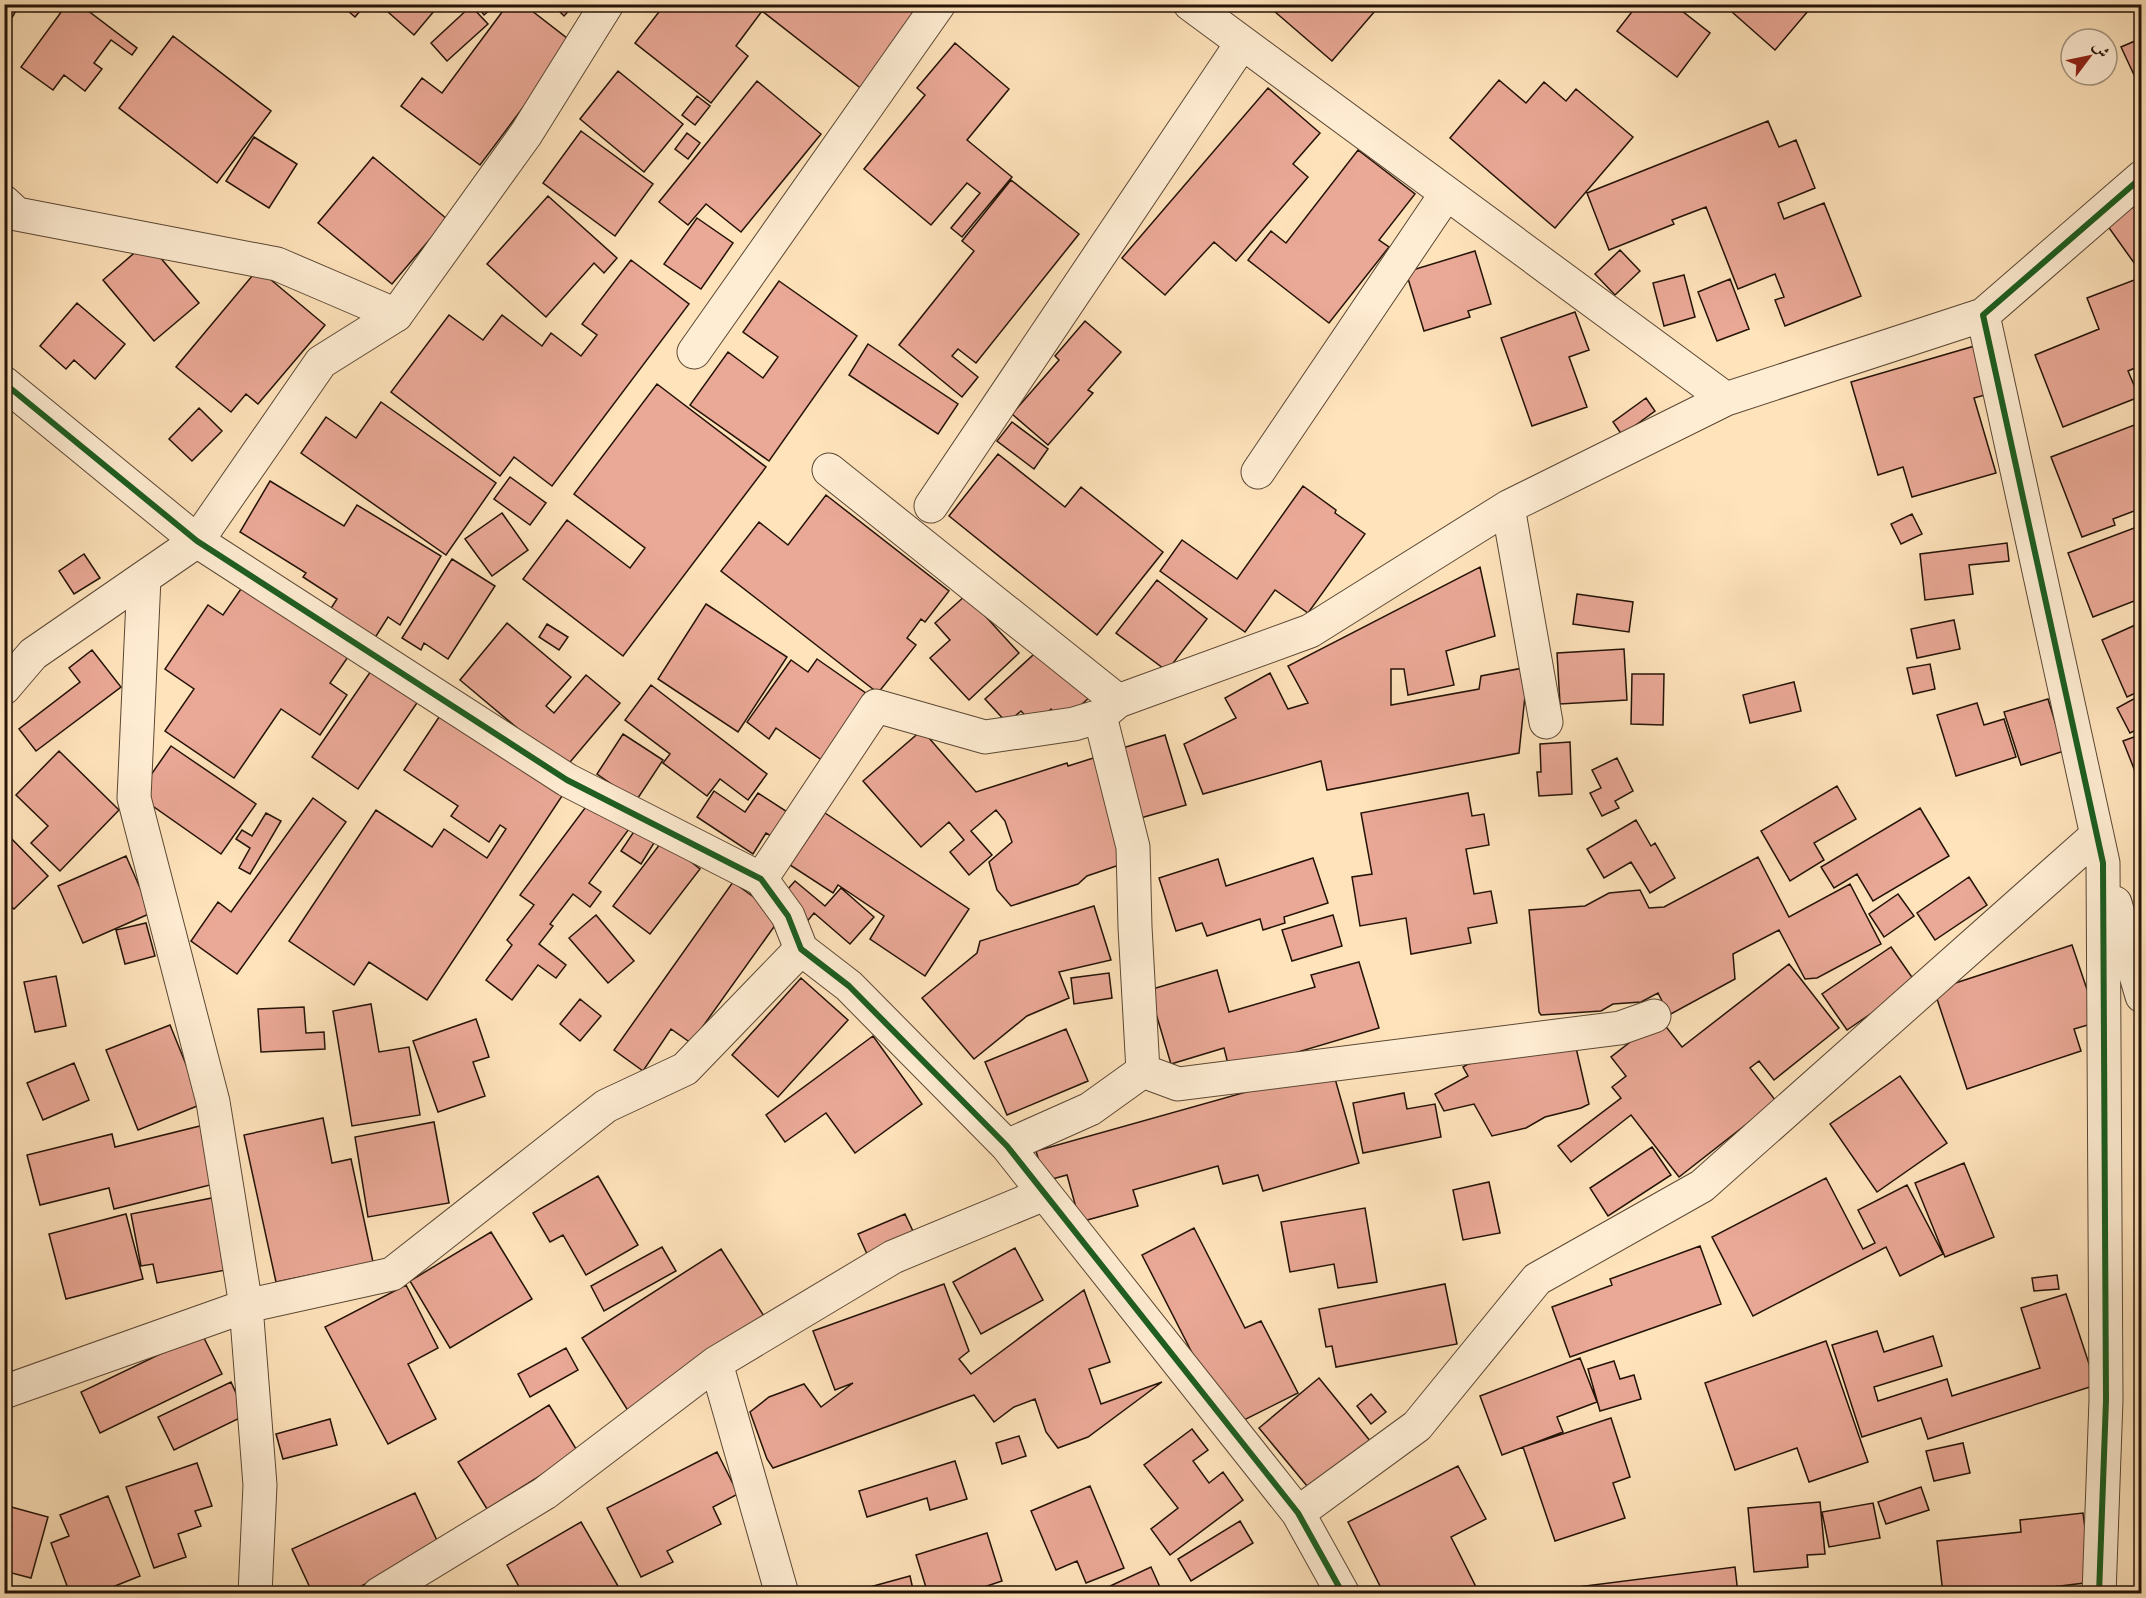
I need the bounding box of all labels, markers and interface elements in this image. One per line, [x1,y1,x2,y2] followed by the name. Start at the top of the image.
[2059,27,2119,87] north arrow
[2088,38,2114,62] text: ش

